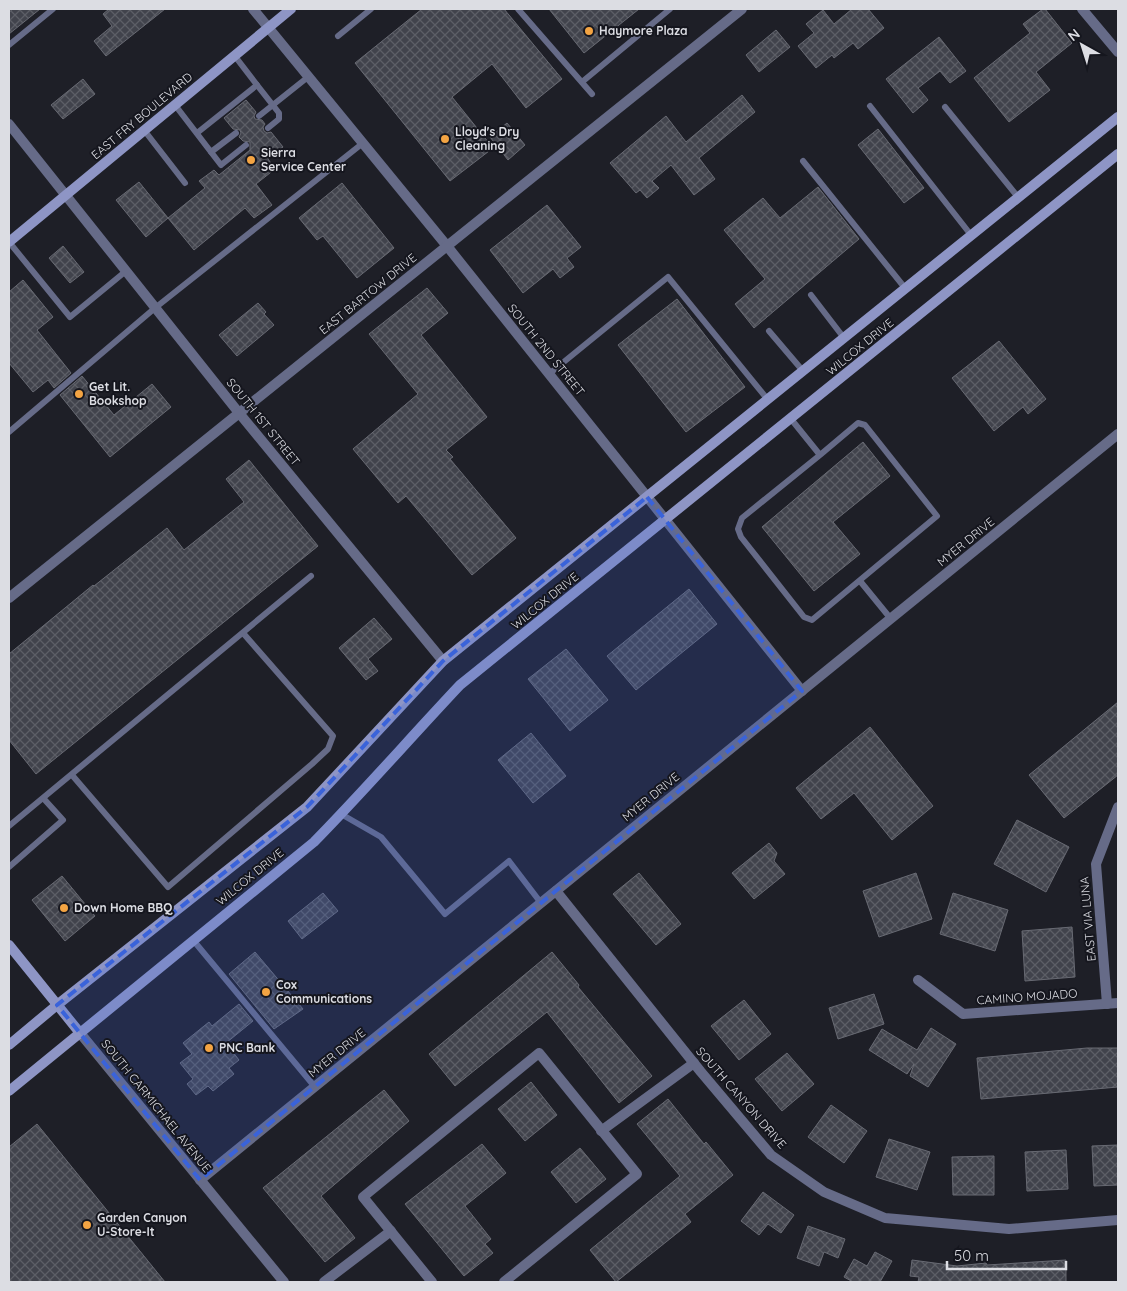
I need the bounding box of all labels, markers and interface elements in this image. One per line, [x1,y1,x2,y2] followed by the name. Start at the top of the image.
[1057,20,1107,70] north arrow
[599,23,688,38] place label: Haymore Plaza
[583,25,595,37] marker: Haymore Plaza
[1064,25,1083,45] text: N
[88,69,195,162] street label: EAST FRY BOULEVARD
[455,124,519,153] place label: Lloyd's Dry Cleaning
[439,133,451,145] marker: Lloyd's Dry Cleaning
[261,145,346,174] place label: Sierra Service Center
[245,154,257,166] marker: Sierra Service Center
[316,250,419,337] street label: EAST BARTOW DRIVE
[505,301,588,399] street label: SOUTH 2ND STREET
[823,315,897,378] street label: WILCOX DRIVE
[223,375,303,468] street label: SOUTH 1ST STREET
[89,379,147,408] place label: Get Lit. Bookshop
[73,388,85,400] marker: Get Lit. Bookshop
[934,514,997,569] street label: MYER DRIVE
[508,569,582,632] street label: WILCOX DRIVE
[619,769,682,824] street label: MYER DRIVE
[213,845,287,908] street label: WILCOX DRIVE
[1076,876,1099,962] street label: EAST VIA LUNA
[74,900,173,915] place label: Down Home BBQ
[58,902,70,914] marker: Down Home BBQ
[276,977,372,1006] place label: Cox Communications
[976,985,1078,1008] street label: CAMINO MOJADO
[260,986,272,998] marker: Cox Communications
[305,1025,368,1080] street label: MYER DRIVE
[98,1036,215,1175] street label: SOUTH CARMICHAEL AVENUE
[219,1040,275,1055] place label: PNC Bank
[203,1042,215,1054] marker: PNC Bank
[693,1044,790,1152] street label: SOUTH CANYON DRIVE
[97,1210,187,1239] place label: Garden Canyon U-Store-It
[81,1219,93,1231] marker: Garden Canyon U-Store-It
[947,1238,1066,1270] scale bar
[954,1246,989,1265] text: 50 m

